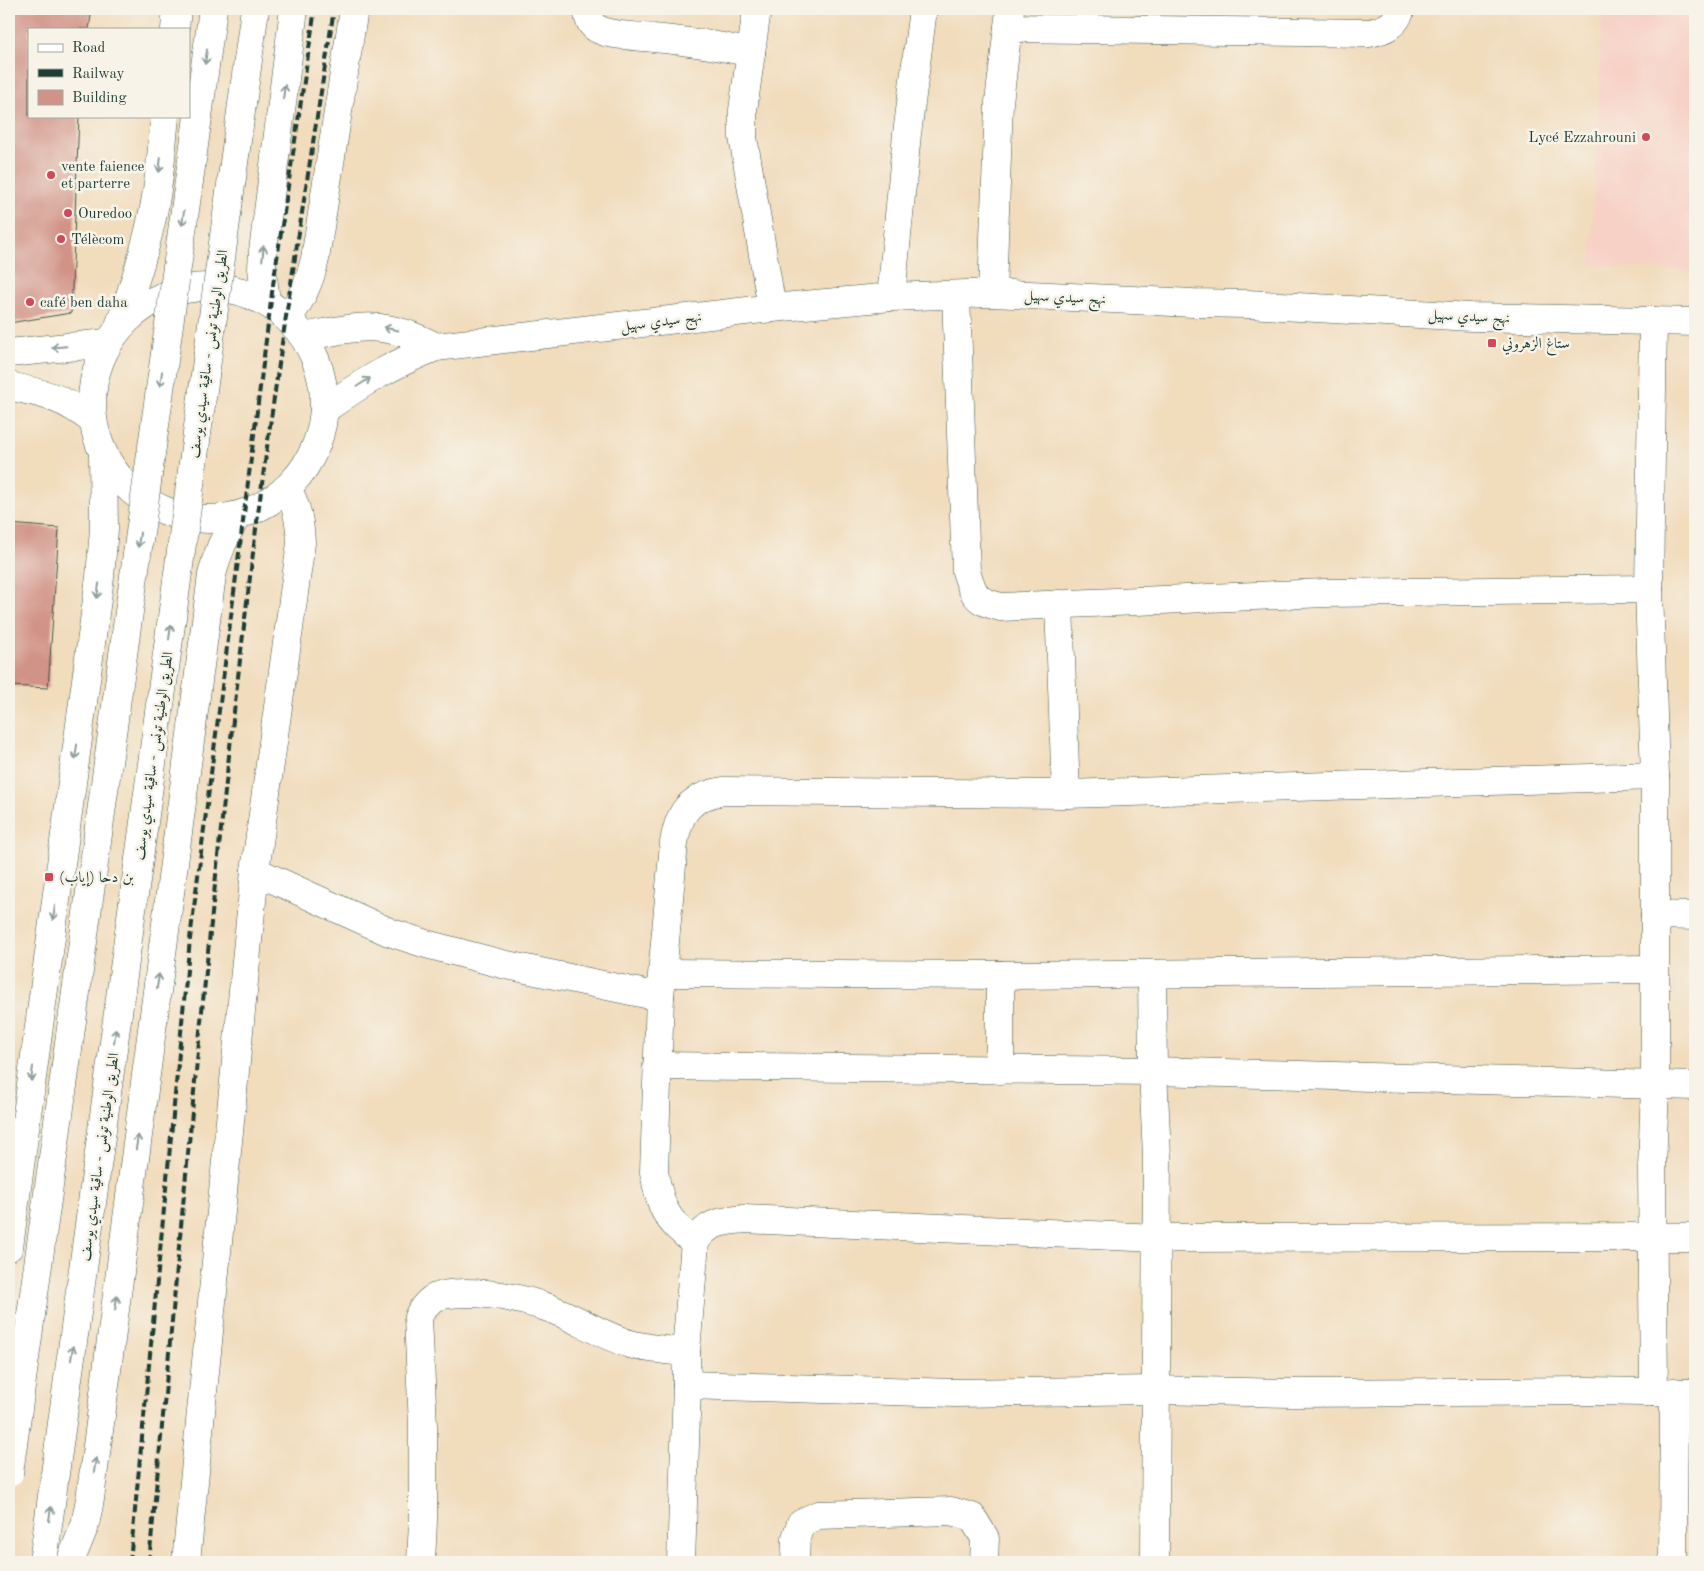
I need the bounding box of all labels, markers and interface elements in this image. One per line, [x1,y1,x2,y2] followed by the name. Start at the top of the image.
[28,28,190,118] legend
[72,41,106,56] text: Road
[201,49,211,65] one-way arrow
[72,67,125,82] text: Railway
[279,84,289,100] one-way arrow
[72,91,127,106] text: Building
[1528,131,1636,146] place label: Lycé Ezzahrouni
[1640,131,1652,143] marker: Lycé Ezzahrouni
[155,156,164,172] one-way arrow
[61,160,145,192] place label: vente faience et parterre
[45,169,57,181] marker: vente faience et parterre
[62,207,74,219] marker: Ouredoo
[78,207,132,222] place label: Ouredoo
[178,210,188,226] one-way arrow
[55,233,67,245] marker: Télècom
[71,233,125,248] place label: Télècom
[258,246,268,262] one-way arrow
[187,249,235,460] street label: الطريق الوطنية تونس - ساقية سيدي يوسف
[1023,289,1106,313] street label: نهج سيدي سهيل
[24,296,36,308] marker: café ben daha
[40,296,128,311] place label: café ben daha
[1427,308,1510,332] street label: نهج سيدي سهيل
[620,310,703,340] street label: نهج سيدي سهيل
[384,324,400,334] one-way arrow
[1502,336,1570,356] place label: ستاغ الزهروني
[1486,337,1498,349] marker: ستاغ الزهروني
[51,343,67,352] one-way arrow
[156,371,166,387] one-way arrow
[356,377,370,387] one-way arrow
[133,532,143,548] one-way arrow
[93,583,103,599] one-way arrow
[165,624,175,640] one-way arrow
[132,651,180,862] street label: الطريق الوطنية تونس - ساقية سيدي يوسف
[71,744,81,760] one-way arrow
[43,871,55,883] marker: بن دحا (إياب)
[59,871,134,887] place label: بن دحا (إياب)
[49,905,59,921] one-way arrow
[154,974,164,990] one-way arrow
[110,1028,120,1044] one-way arrow
[78,1052,126,1263] street label: الطريق الوطنية تونس - ساقية سيدي يوسف
[27,1066,37,1082] one-way arrow
[132,1135,142,1151] one-way arrow
[111,1296,121,1312] one-way arrow
[67,1345,77,1361] one-way arrow
[90,1457,100,1473] one-way arrow
[45,1506,55,1522] one-way arrow

